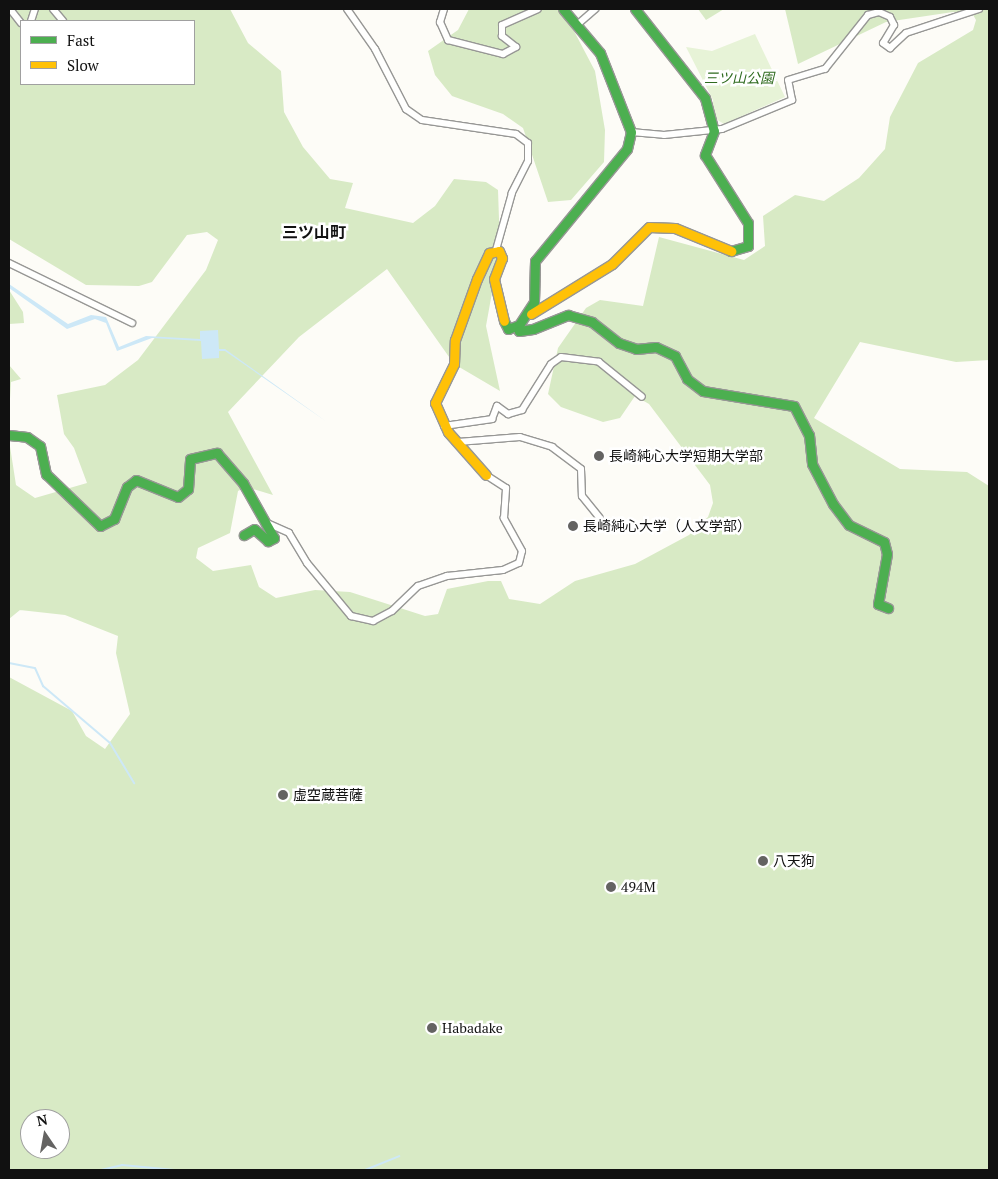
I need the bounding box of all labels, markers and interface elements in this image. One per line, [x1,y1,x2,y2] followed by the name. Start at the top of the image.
[20,20,195,85] legend
[67,30,95,50] text: Fast
[67,55,99,75] text: Slow
[704,70,774,86] park label: 三ツ山公園
[282,222,346,242] district label: 三ツ山町
[609,448,763,464] place label: 長崎純心大学短期大学部
[593,450,605,462] marker: 長崎純心大学短期大学部
[583,518,751,534] place label: 長崎純心大学（人文学部）
[567,520,579,532] marker: 長崎純心大学（人文学部）
[293,787,363,803] place label: 虚空蔵菩薩
[277,789,289,801] marker: 虚空蔵菩薩
[773,853,815,869] place label: 八天狗
[757,855,769,867] marker: 八天狗
[621,879,656,895] place label: 494M
[605,881,617,893] marker: 494M
[442,1020,503,1036] place label: Habadake
[426,1022,438,1034] marker: Habadake
[20,1109,70,1159] north arrow
[35,1109,49,1130] text: N

